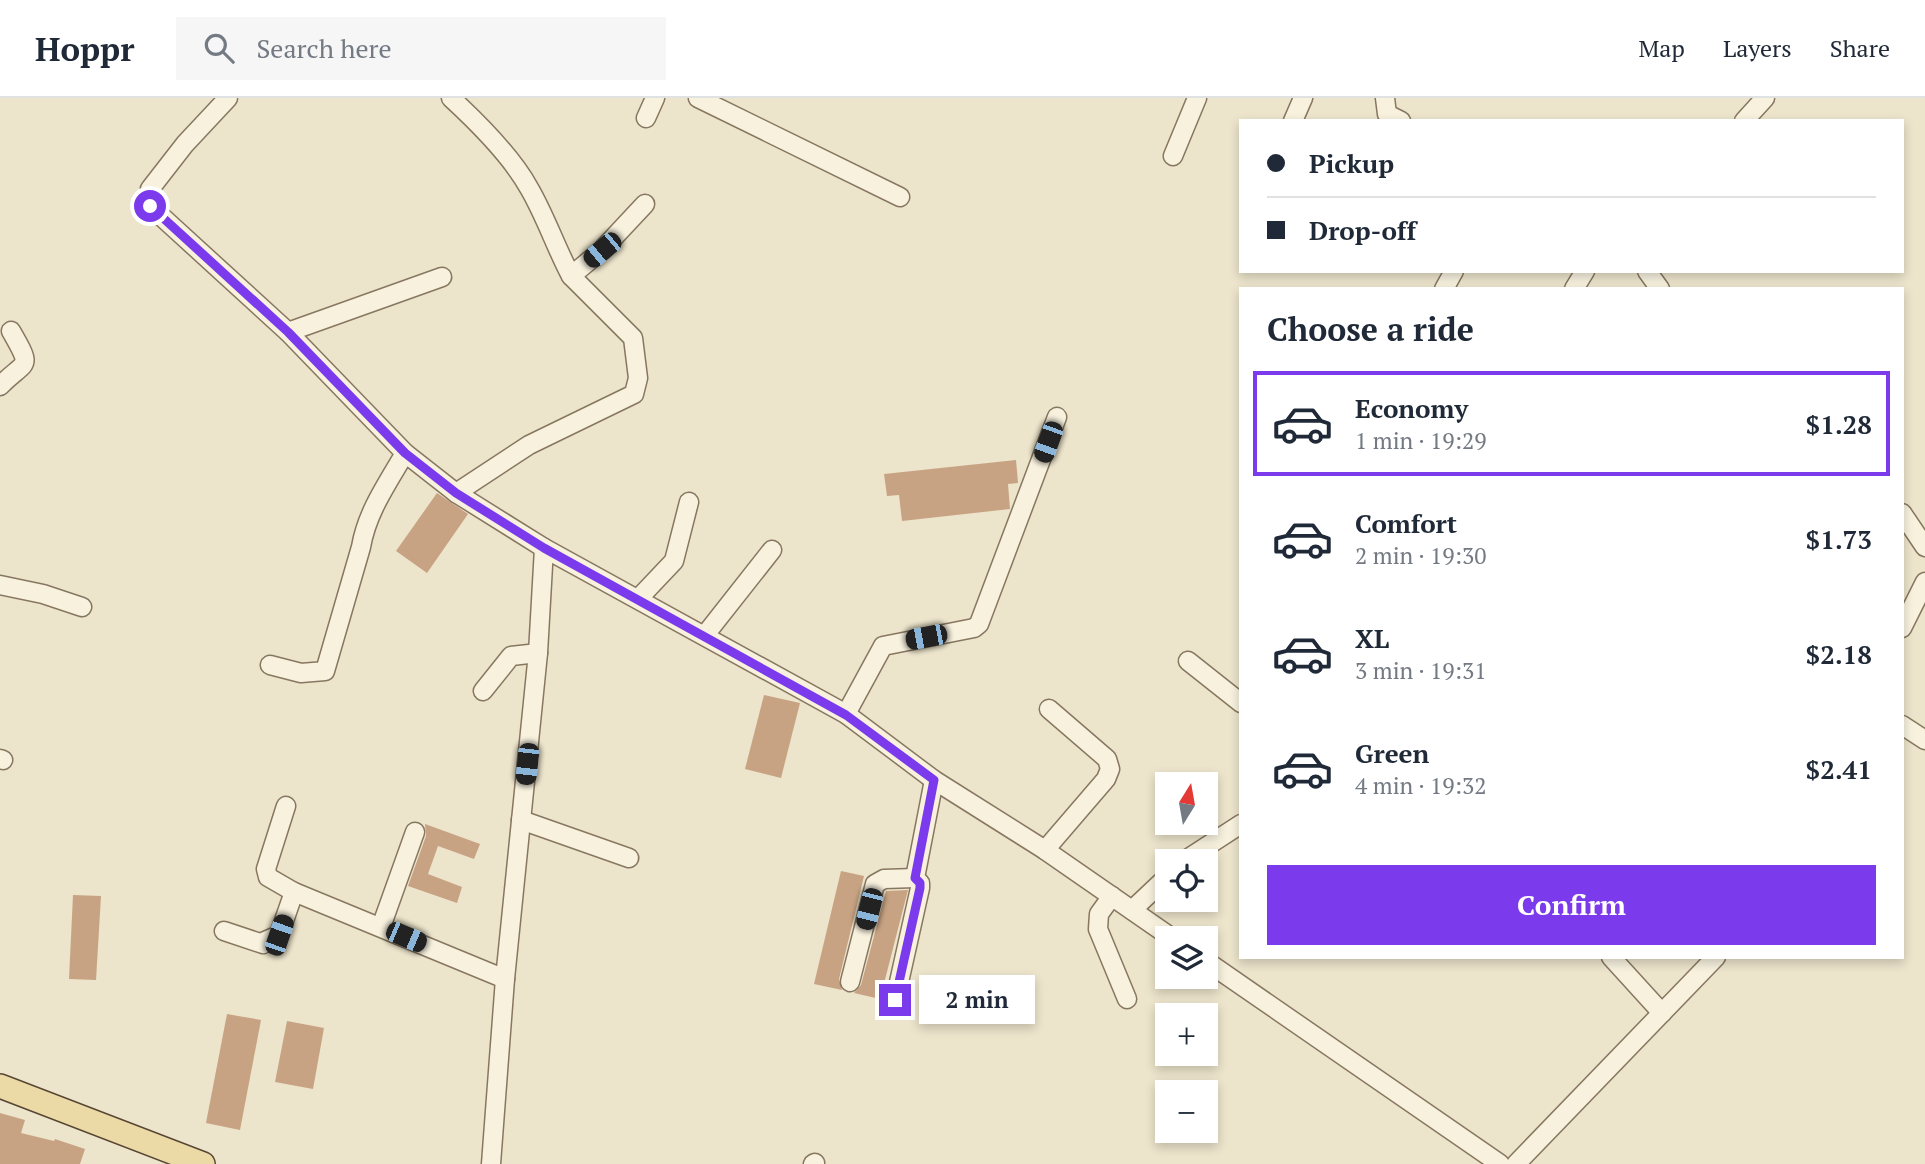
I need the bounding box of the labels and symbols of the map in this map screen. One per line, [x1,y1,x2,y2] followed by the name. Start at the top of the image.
[134,190,166,222] route start
[580,228,625,272] car
[1031,419,1066,465] car
[904,623,949,651] car
[515,742,540,786] car
[1155,772,1218,835] north arrow
[854,886,885,932] car
[263,912,296,958] car
[383,919,430,955] car
[920,976,1035,1024] callout: 2 min
[879,984,911,1016] route end

